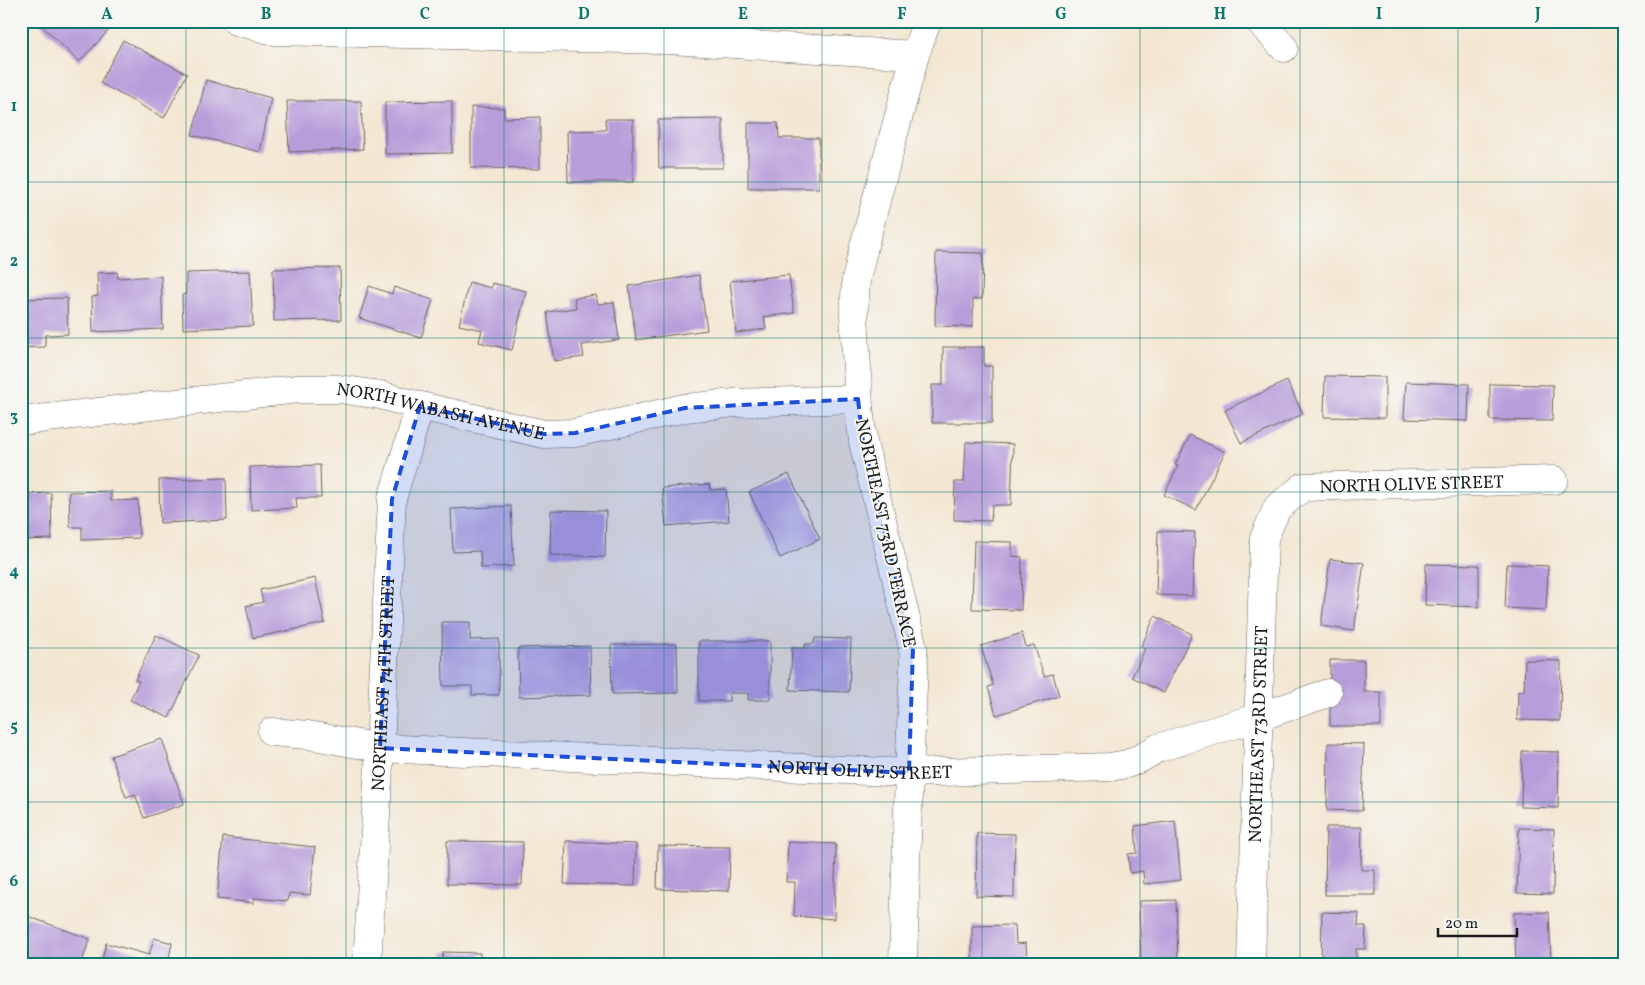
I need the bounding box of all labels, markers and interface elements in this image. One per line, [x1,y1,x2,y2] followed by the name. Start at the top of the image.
[101,4,113,26] text: A
[261,4,272,26] text: B
[420,4,430,26] text: C
[578,4,590,26] text: D
[738,4,748,26] text: E
[897,4,907,26] text: F
[1055,4,1067,26] text: G
[1214,4,1226,26] text: H
[1376,4,1382,26] text: I
[1534,4,1541,26] text: J
[11,96,17,118] text: 1
[10,251,18,273] text: 2
[335,378,547,448] street label: NORTH WABASH AVENUE
[10,406,18,428] text: 3
[848,416,921,650] street label: NORTHEAST 73RD TERRACE
[1319,470,1505,501] street label: NORTH OLIVE STREET
[9,561,19,583] text: 4
[366,575,402,792] street label: NORTHEAST 74TH STREET
[1244,625,1275,843] street label: NORTHEAST 73RD STREET
[10,716,18,738] text: 5
[767,755,953,787] street label: NORTH OLIVE STREET
[10,871,19,893] text: 6
[1438,905,1516,937] scale bar
[1445,914,1478,935] text: 20 m

